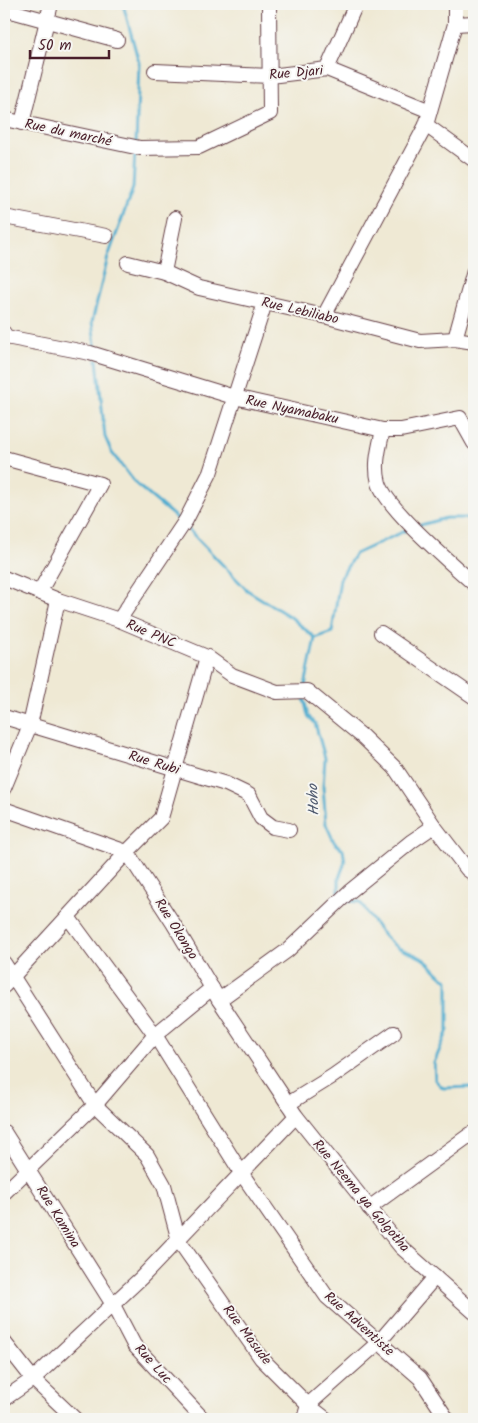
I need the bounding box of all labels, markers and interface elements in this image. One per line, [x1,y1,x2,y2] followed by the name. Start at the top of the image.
[30,28,109,60] scale bar
[38,34,72,58] text: 50 m
[268,60,324,86] street label: Rue Djari
[22,113,114,153] street label: Rue du marché
[259,291,341,331] street label: Rue Lebiliabo
[244,389,341,431] street label: Rue Nyamabaku
[123,614,179,654] street label: Rue PNC
[126,745,183,781] street label: Rue Rubi
[301,782,327,816] water label: Hoho
[148,894,204,964] street label: Rue Okongo
[307,1135,415,1257] street label: Rue Neema ya Golgotha
[30,1181,86,1253] street label: Rue Kamina
[319,1286,400,1362] street label: Rue Adventiste
[217,1300,277,1370] street label: Rue Masude
[129,1339,177,1389] street label: Rue Luc

